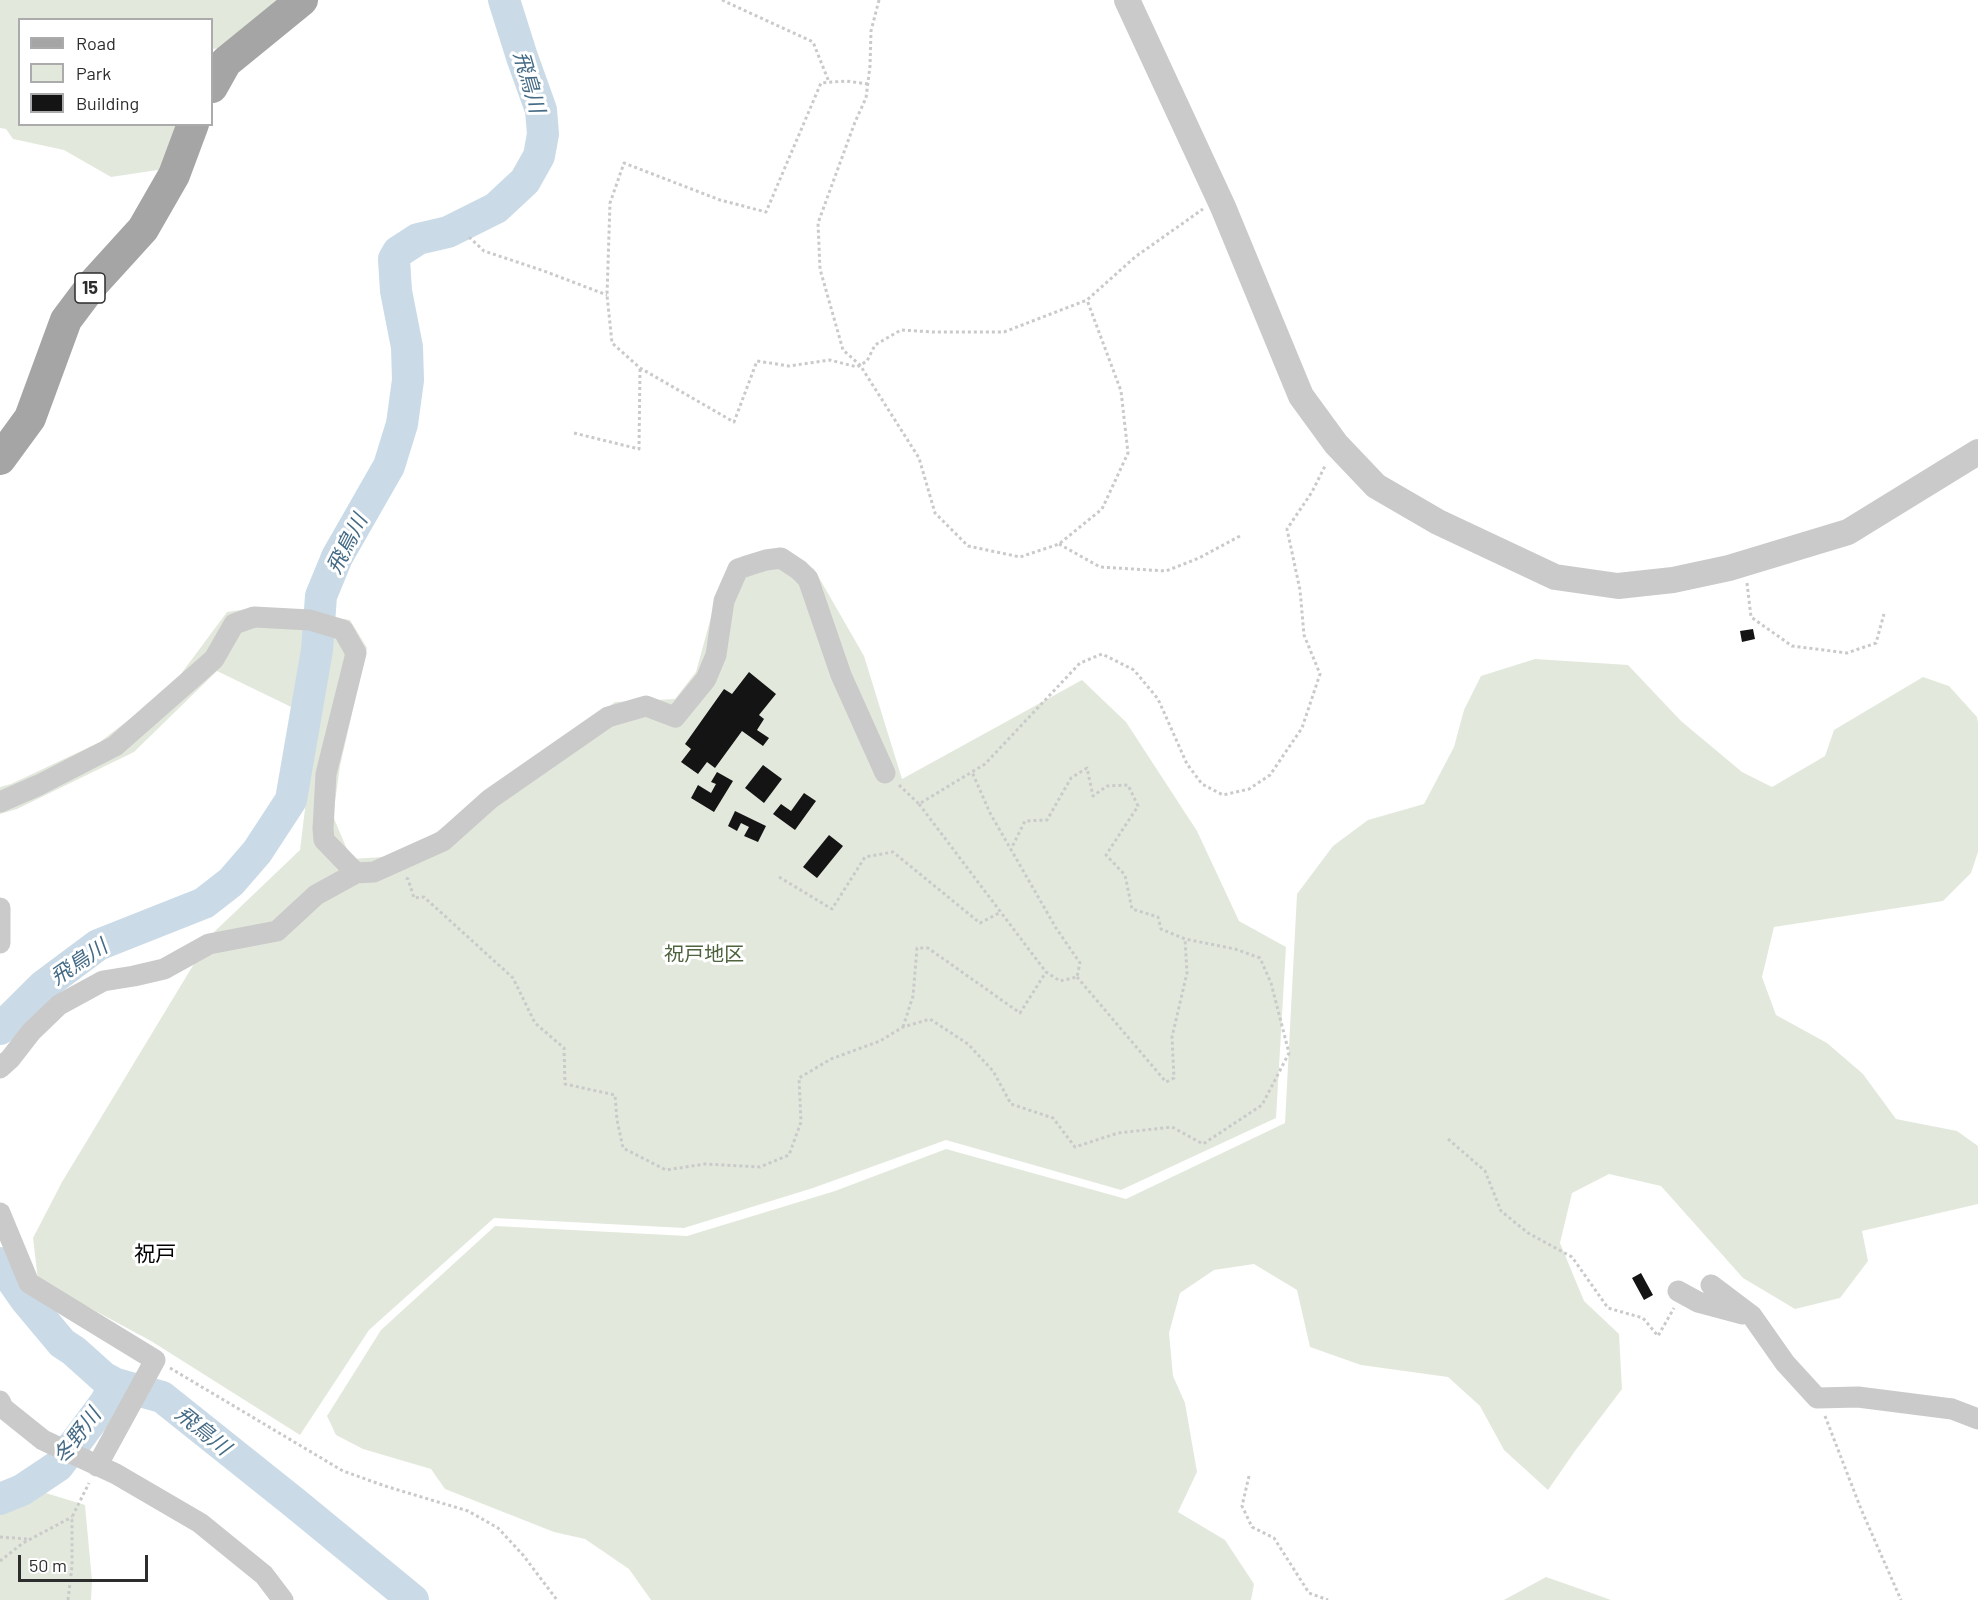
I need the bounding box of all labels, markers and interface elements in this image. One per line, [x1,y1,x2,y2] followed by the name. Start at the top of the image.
[18,18,213,126] legend
[76,32,116,54] text: Road
[508,48,550,116] water label: 飛鳥川
[76,62,111,84] text: Park
[76,92,139,114] text: Building
[75,273,105,303] road number: 15
[321,510,373,578] water label: 飛鳥川
[46,934,112,990] water label: 飛鳥川
[664,942,744,966] park label: 祝戸地区
[134,1241,176,1267] district label: 祝戸
[171,1401,235,1461] water label: 飛鳥川
[48,1403,106,1469] water label: 冬野川
[21,1543,152,1581] scale bar
[29,1554,67,1576] text: 50 m

